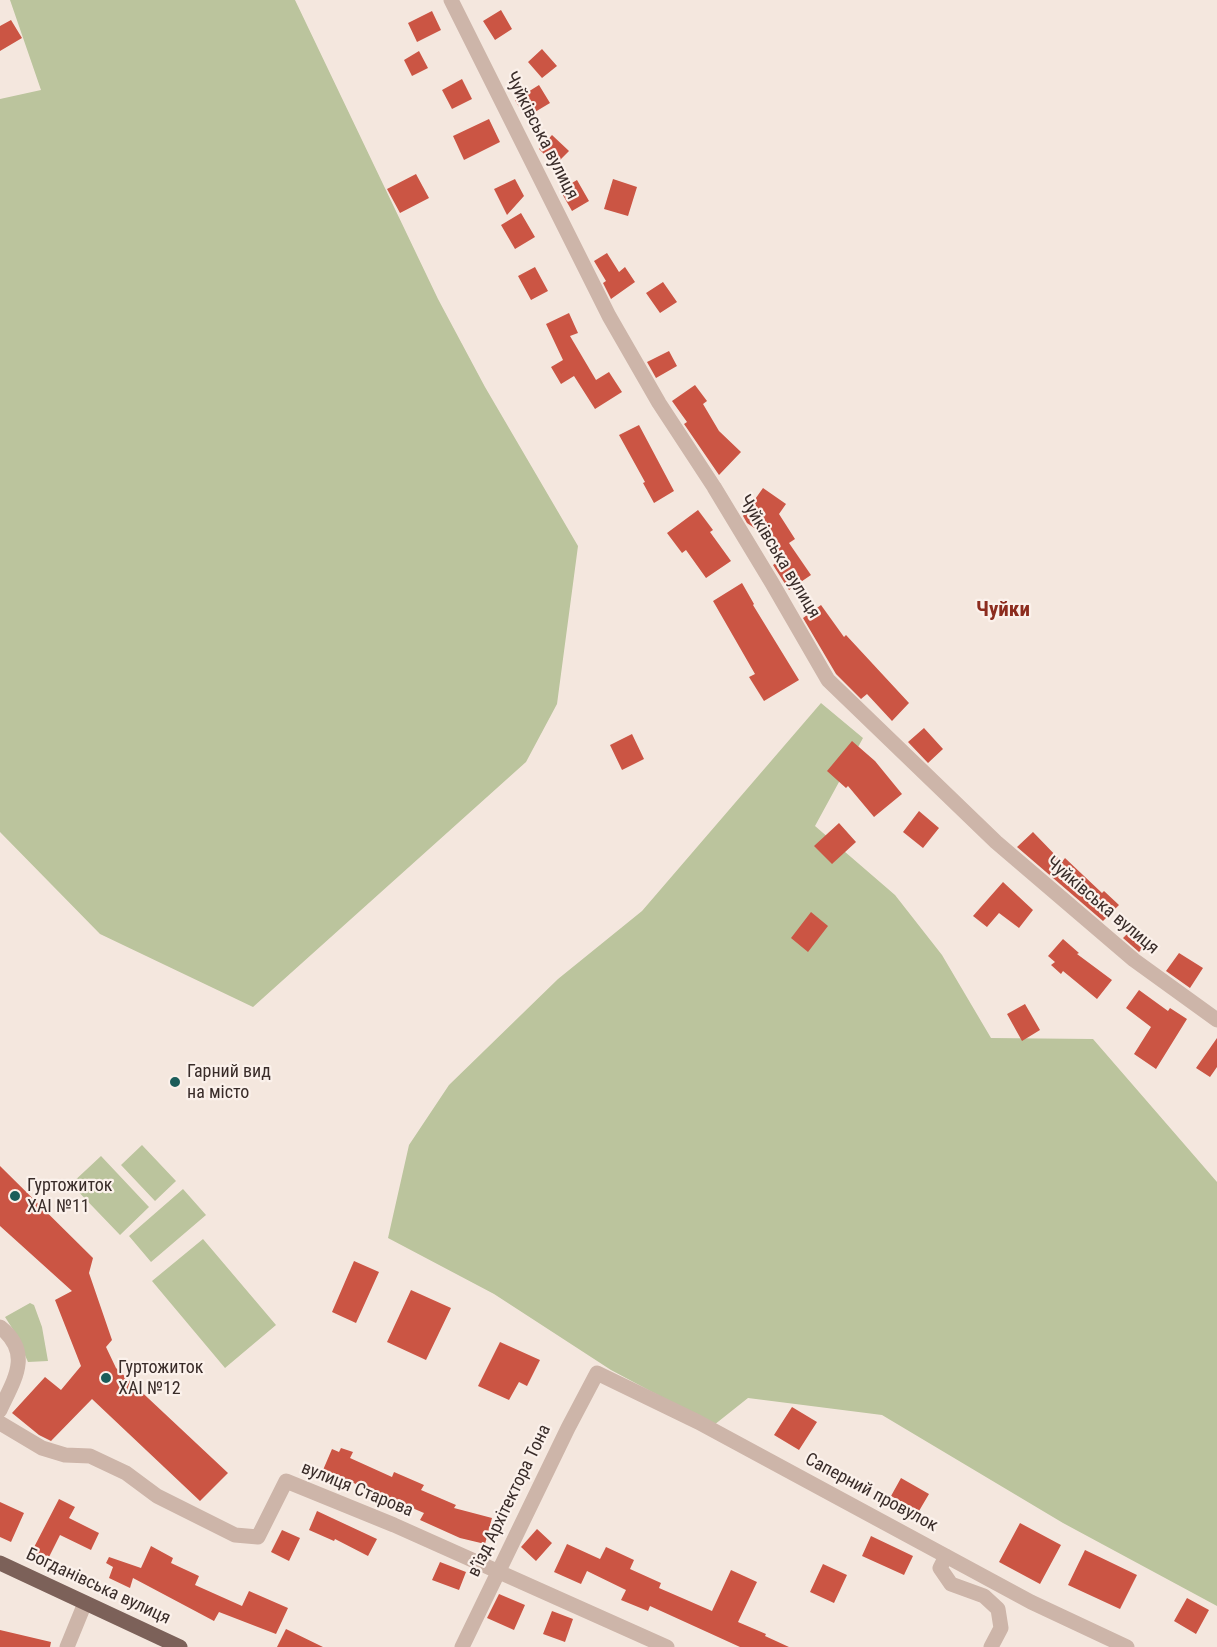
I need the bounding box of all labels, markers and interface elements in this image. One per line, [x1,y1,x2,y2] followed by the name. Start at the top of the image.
[500,69,582,203] street label: Чуйківська вулиця
[734,491,824,623] street label: Чуйківська вулиця
[976,598,1030,624] district label: Чуйки
[1041,853,1163,959] street label: Чуйківська вулиця
[187,1061,271,1104] place label: Гарний вид на місто
[168,1075,182,1089] marker: Гарний вид на місто
[27,1175,112,1218] place label: Гуртожиток ХАІ №11
[8,1189,22,1203] marker: Гуртожиток ХАІ №11
[118,1357,203,1400] place label: Гуртожиток ХАІ №12
[99,1371,113,1385] marker: Гуртожиток ХАІ №12
[464,1421,556,1581] street label: в’їзд Архітектора Тона
[801,1449,941,1537] street label: Саперний провулок
[298,1458,416,1522] street label: вулиця Старова
[22,1544,174,1630] street label: Богданівська вулиця

